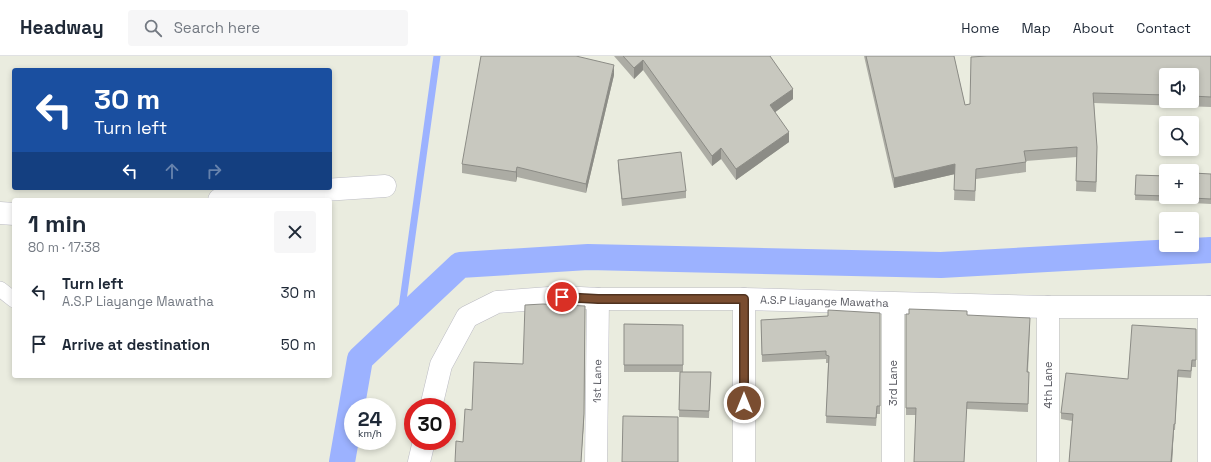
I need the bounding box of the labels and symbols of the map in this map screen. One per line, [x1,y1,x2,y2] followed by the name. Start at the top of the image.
[545,280,579,314] pin
[760,292,889,310] street label: A.S.P Liayange Mawatha
[590,359,604,403] street label: 1st Lane
[886,360,900,406] street label: 3rd Lane
[1041,361,1055,409] street label: 4th Lane
[723,382,765,424] position arrow
[404,398,456,450] speed limit sign: 30

